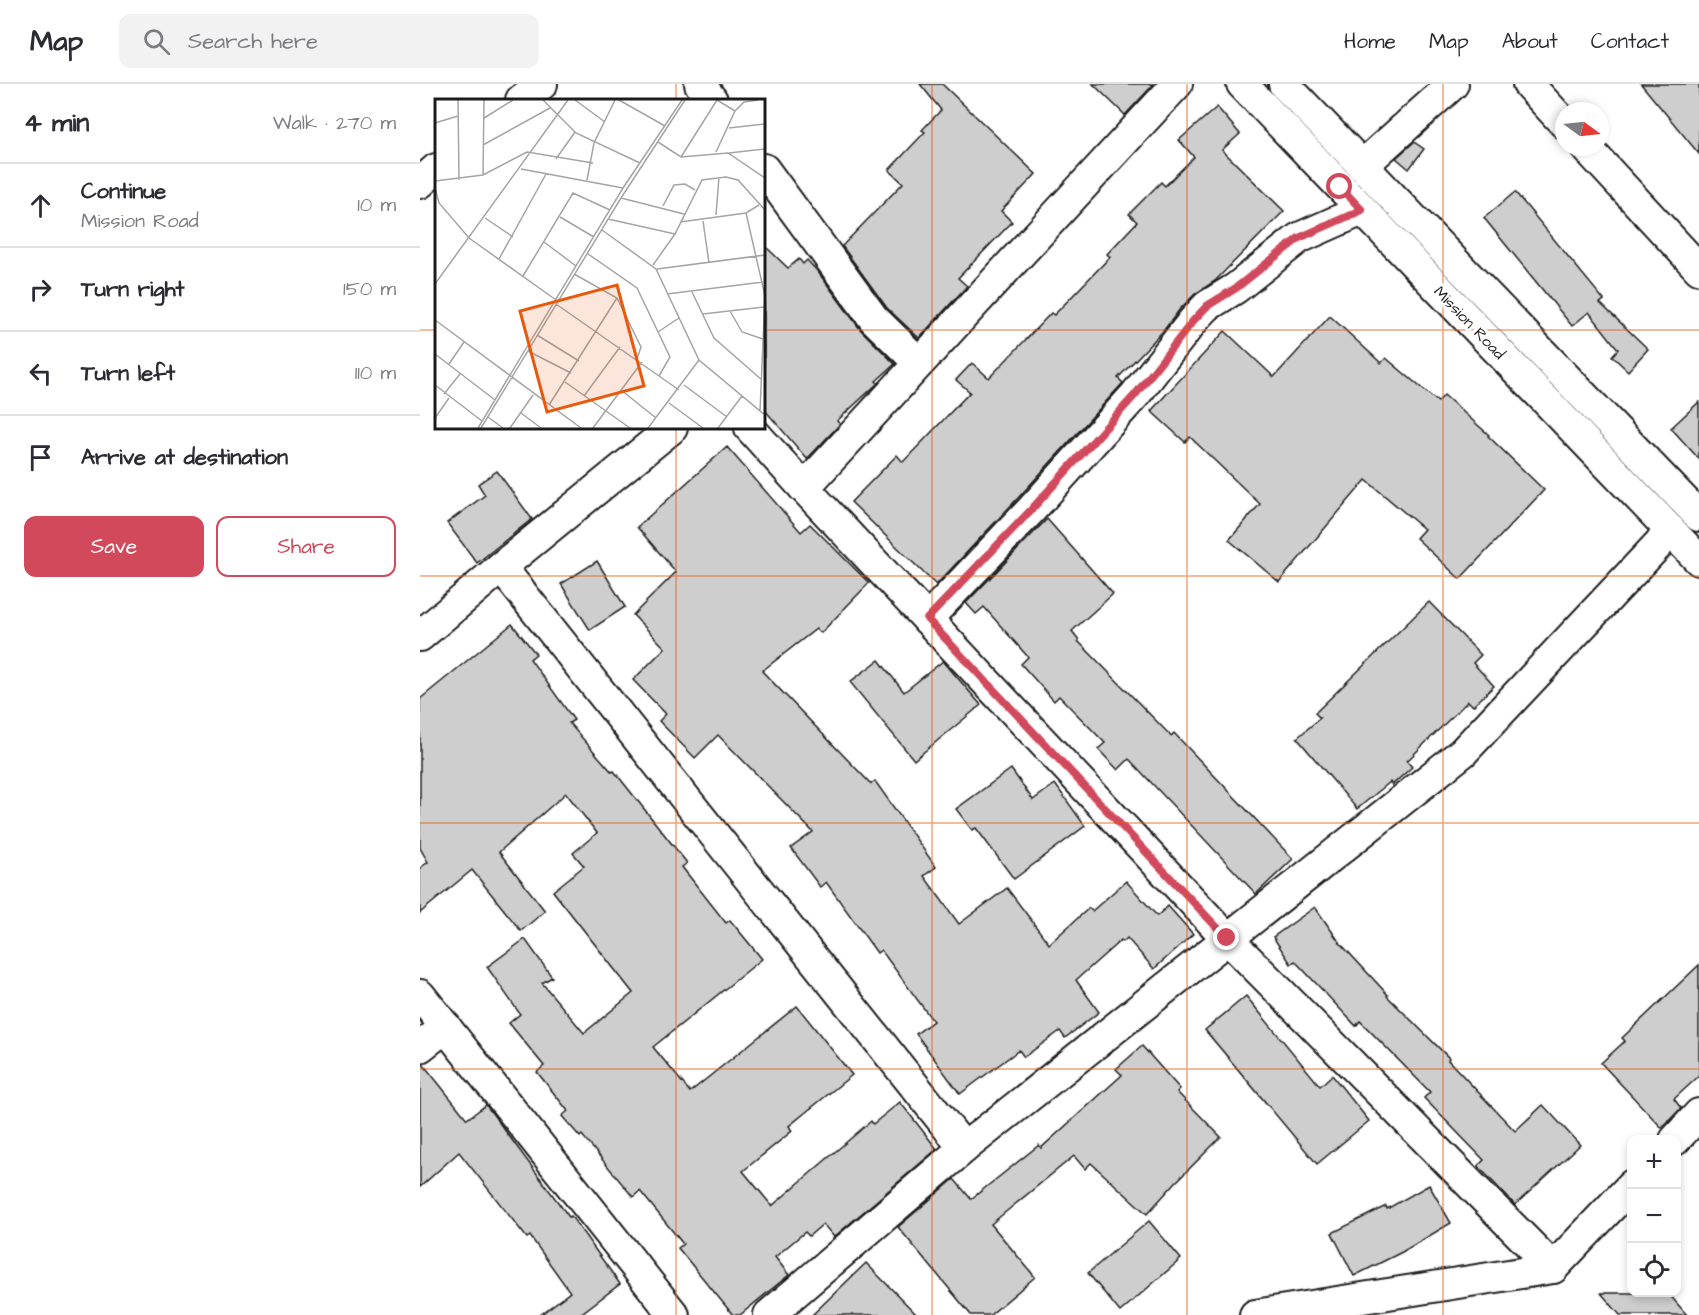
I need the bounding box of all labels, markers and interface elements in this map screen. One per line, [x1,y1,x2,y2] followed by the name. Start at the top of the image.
[119,14,539,68] search box
[30,22,83,61] text: Map
[140,25,173,58] icon: search
[188,26,318,57] text: Search here
[1344,27,1396,56] text: Home
[1429,27,1469,56] text: Map
[1502,27,1558,56] text: About
[1591,27,1669,56] text: Contact
[435,99,765,429] inset map
[1555,102,1609,156] north arrow
[24,105,89,141] text: 4 min
[273,109,396,137] text: Walk · 270 m
[1326,173,1352,199] route start
[81,176,166,207] text: Continue
[24,189,57,222] icon: ahead
[357,191,396,219] text: 10 m
[81,207,199,235] text: Mission Road
[24,273,57,306] icon: right
[81,274,184,305] text: Turn right
[343,275,396,303] text: 150 m
[1429,281,1510,364] street label: Mission Road
[24,357,57,390] icon: left
[81,358,175,389] text: Turn left
[355,359,396,387] text: 110 m
[24,441,57,474] icon: arrive
[81,442,288,473] text: Arrive at destination
[24,516,204,577] button: Save
[216,516,396,577] button: Share
[1213,924,1239,950] route end
[1627,1135,1681,1297] map controls
[1627,1135,1681,1189] button: +
[1627,1189,1681,1243] button: −
[1627,1243,1681,1297] button: locate

